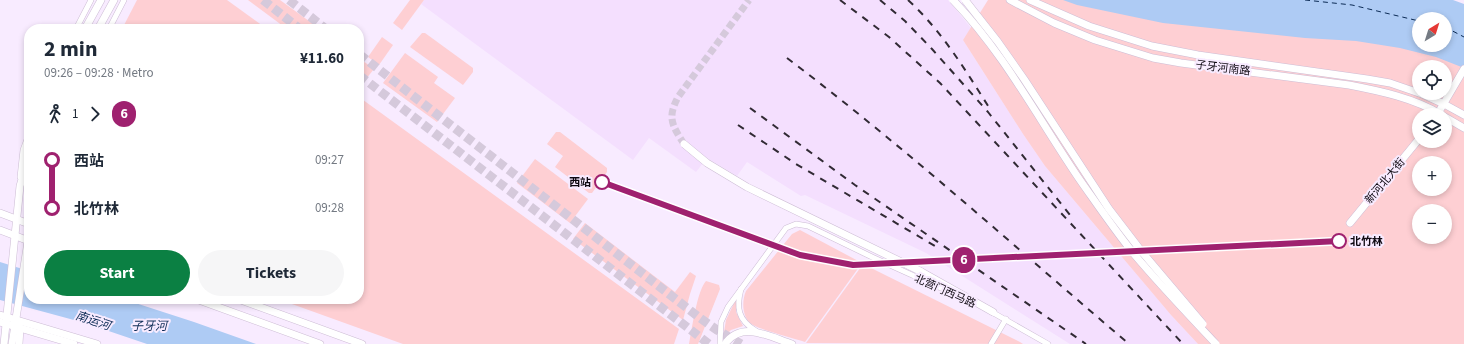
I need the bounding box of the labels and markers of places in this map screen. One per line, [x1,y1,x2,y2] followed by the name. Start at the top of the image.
[594,174,610,190] marker: 西站
[569,175,591,190] place label: 西站
[1331,233,1347,249] marker: 北竹林
[1350,234,1383,249] place label: 北竹林

